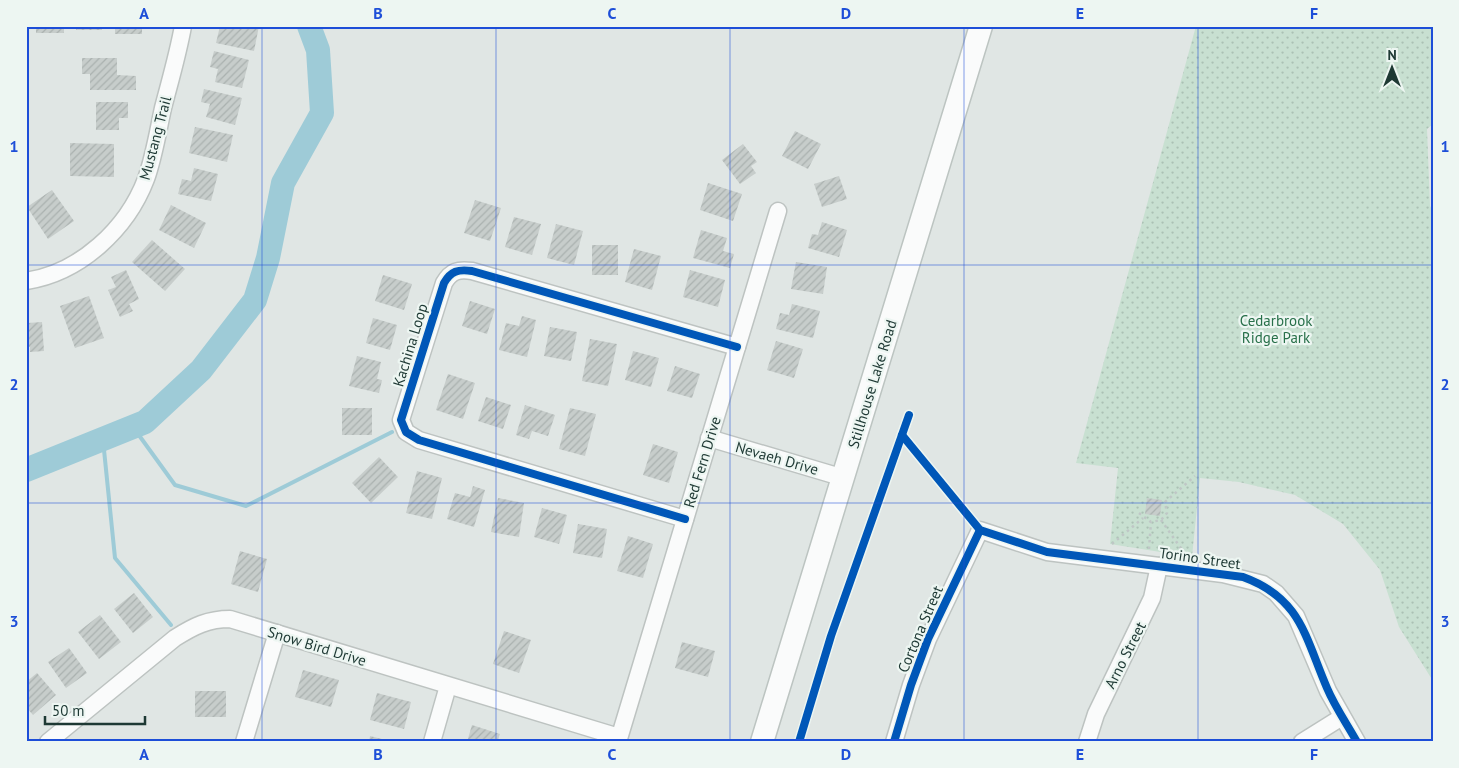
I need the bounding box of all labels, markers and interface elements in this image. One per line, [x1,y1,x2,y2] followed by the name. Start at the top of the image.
[139,3,149,23] text: A
[373,3,383,23] text: B
[608,3,617,23] text: C
[841,3,851,23] text: D
[1076,3,1084,23] text: E
[1310,3,1318,23] text: F
[1366,42,1416,92] north arrow
[1387,46,1397,64] text: N
[135,93,176,182] street label: Mustang Trail
[9,136,19,156] text: 1
[1440,136,1450,156] text: 1
[388,301,432,389] street label: Kachina Loop
[1240,311,1313,347] park label: Cedarbrook Ridge Park
[843,317,901,451] street label: Stillhouse Lake Road
[9,374,19,394] text: 2
[1440,374,1450,394] text: 2
[679,414,725,510] street label: Red Fern Drive
[733,437,821,479] street label: Nevaeh Drive
[1158,543,1242,573] street label: Torino Street
[893,583,947,675] street label: Cortona Street
[9,611,19,631] text: 3
[1440,611,1450,631] text: 3
[1100,618,1150,692] street label: Arno Street
[265,622,369,670] street label: Snow Bird Drive
[45,693,145,725] scale bar
[52,701,85,720] text: 50 m
[139,744,149,764] text: A
[373,744,383,764] text: B
[608,744,617,764] text: C
[841,744,851,764] text: D
[1076,744,1084,764] text: E
[1310,744,1318,764] text: F

